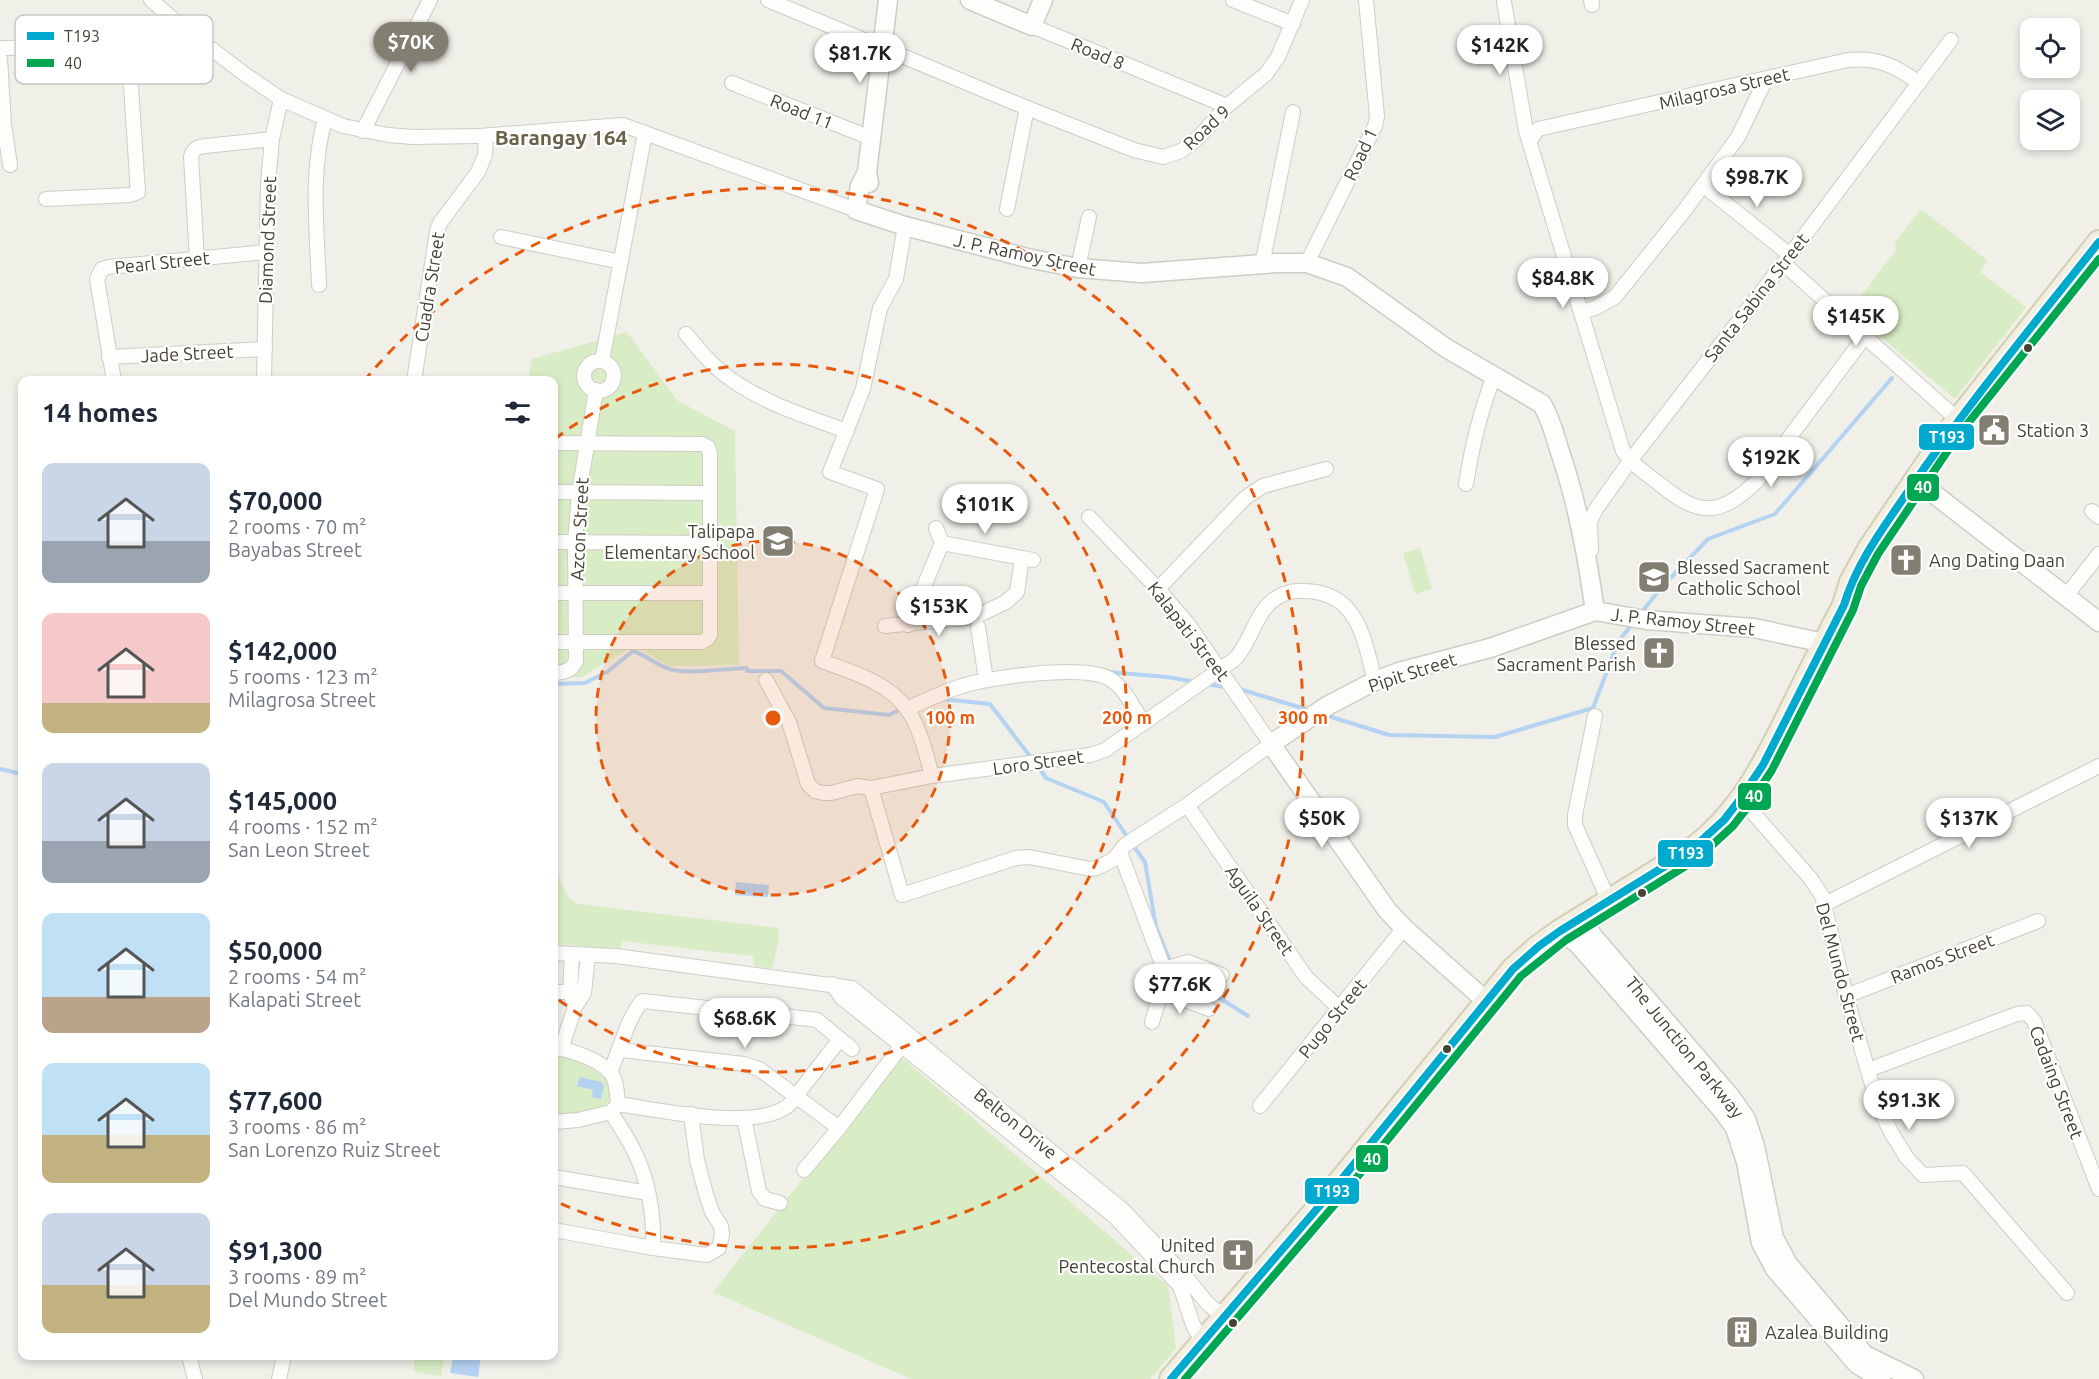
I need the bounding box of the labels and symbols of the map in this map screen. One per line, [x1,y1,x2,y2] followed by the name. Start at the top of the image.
[15,15,213,84] legend
[375,22,447,73] pin: $70K
[1458,25,1542,76] pin: $142K
[64,27,100,45] text: T193
[811,33,909,84] pin: $81.7K
[1068,33,1128,73] street label: Road 8
[64,54,82,72] text: 40
[1657,63,1791,113] street label: Milagrosa Street
[768,89,836,133] street label: Road 11
[1179,101,1233,153] street label: Road 9
[495,125,628,149] district label: Barangay 164
[1339,125,1381,183] street label: Road 1
[1708,157,1806,208] pin: $98.7K
[255,176,279,304] street label: Diamond Street
[952,229,1098,279] street label: J. P. Ramoy Street
[1700,229,1812,365] street label: Santa Sabina Street
[410,230,448,344] street label: Cuadra Street
[113,247,211,277] street label: Pearl Street
[1514,258,1612,309] pin: $84.8K
[1814,296,1898,347] pin: $145K
[140,341,234,365] street label: Jade Street
[2022,342,2034,354] unlabelled marker
[1976,412,2012,448] public building icon: Station 3
[2017,420,2089,440] place label: Station 3
[1918,423,1975,451] line badge: T193
[1929,428,1965,446] text: T193
[1729,437,1813,488] pin: $192K
[1906,473,1940,502] line badge: 40
[566,477,592,581] street label: Azcon Street
[1914,478,1932,496] text: 40
[943,484,1027,535] pin: $101K
[604,521,755,562] place label: Talipapa Elementary School
[760,523,796,559] school or university icon: Talipapa Elementary School
[1888,542,1924,578] church icon: Ang Dating Daan
[1929,550,2065,570] place label: Ang Dating Daan
[1677,557,1829,598] place label: Blessed Sacrament Catholic School
[1636,559,1672,595] school or university icon: Blessed Sacrament Catholic School
[1144,578,1234,684] street label: Kalapati Street
[897,586,981,637] pin: $153K
[1610,603,1756,639] street label: J. P. Ramoy Street
[1497,633,1636,674] place label: Blessed Sacrament Parish
[1641,635,1677,671] church icon: Blessed Sacrament Parish
[1365,648,1459,696] street label: Pipit Street
[925,707,975,727] text: 100 m
[1102,707,1152,727] text: 200 m
[1278,707,1328,727] text: 300 m
[763,708,783,728] centre of rings
[991,746,1085,778] street label: Loro Street
[1737,782,1772,811] line badge: 40
[1745,787,1763,805] text: 40
[1286,798,1358,849] pin: $50K
[1927,798,2011,849] pin: $137K
[1657,839,1714,868] line badge: T193
[1668,844,1704,862] text: T193
[1222,861,1298,959] street label: Aguila Street
[1636,887,1648,899] unlabelled marker
[1813,900,1869,1044] street label: Del Mundo Street
[1888,929,1996,987] street label: Ramos Street
[1131,964,1229,1015] pin: $77.6K
[1622,972,1748,1122] street label: The Junction Parkway
[1294,974,1370,1062] street label: Pugo Street
[696,998,794,1049] pin: $68.6K
[2026,1023,2088,1141] street label: Cadaing Street
[1441,1043,1453,1055] unlabelled marker
[1860,1080,1958,1131] pin: $91.3K
[971,1084,1061,1162] street label: Belton Drive
[1355,1144,1389,1173] line badge: 40
[1363,1150,1381,1168] text: 40
[1304,1177,1360,1205] line badge: T193
[1314,1182,1350,1200] text: T193
[1059,1235,1215,1276] place label: United Pentecostal Church
[1220,1237,1256,1273] church icon: United Pentecostal Church
[1724,1314,1760,1350] building icon: Azalea Building
[1227,1317,1239,1329] unlabelled marker
[1765,1322,1889,1342] place label: Azalea Building

